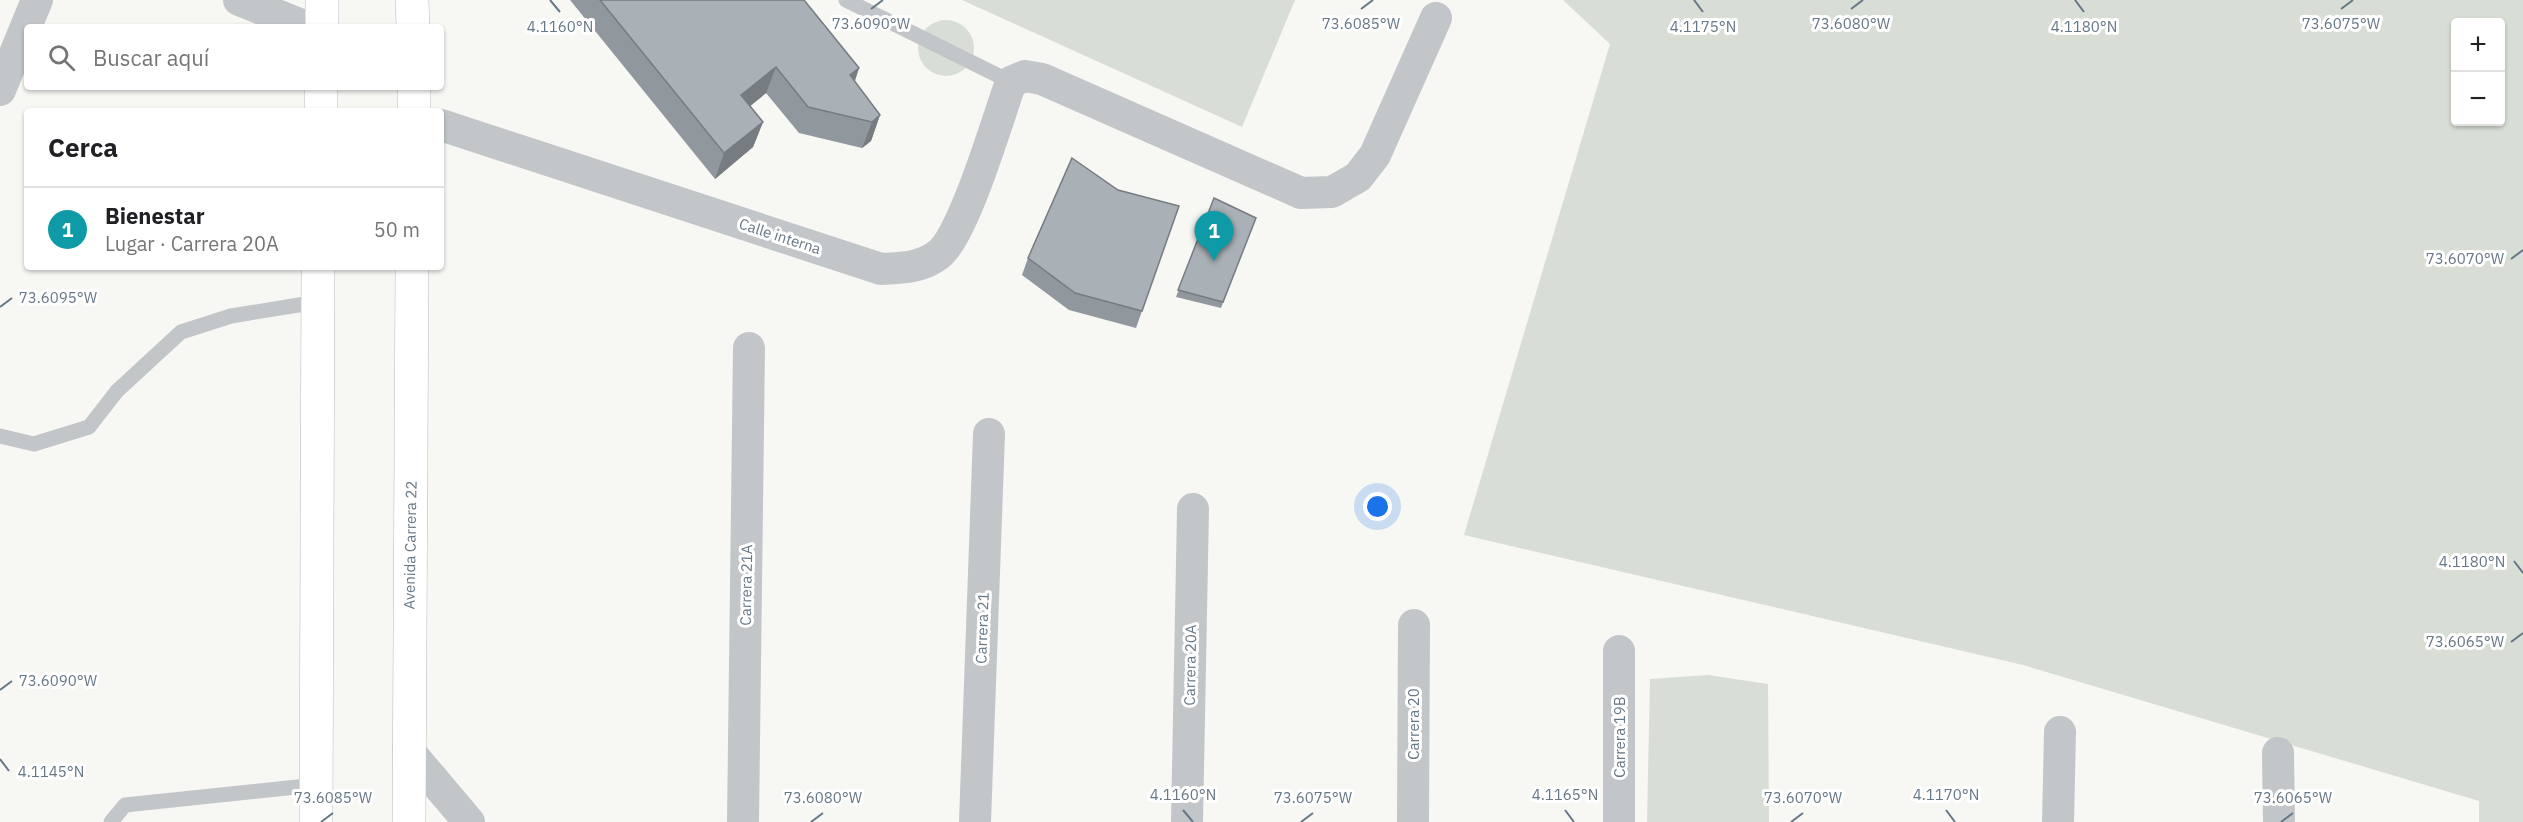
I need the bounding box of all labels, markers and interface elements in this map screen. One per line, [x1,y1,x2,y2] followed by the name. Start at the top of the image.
[832,14,911,33] text: 73.6090°W
[1322,14,1401,33] text: 73.6085°W
[1812,14,1891,33] text: 73.6080°W
[2302,14,2381,33] text: 73.6075°W
[527,17,593,36] text: 4.1160°N
[1670,17,1736,36] text: 4.1175°N
[2051,17,2117,36] text: 4.1180°N
[2451,18,2505,126] map controls
[2451,18,2505,72] button: +
[24,24,444,90] search box
[45,41,78,74] icon: search
[93,43,209,72] text: Buscar aquí
[2451,72,2505,126] button: −
[48,130,118,164] text: Cerca
[105,201,205,230] text: Bienestar
[1194,212,1234,261] pin: 1
[737,214,823,258] street label: Calle interna
[62,216,74,243] text: 1
[374,216,420,243] text: 50 m
[105,230,279,257] text: Lugar · Carrera 20A
[2426,249,2505,268] text: 73.6070°W
[19,288,98,307] text: 73.6095°W
[399,480,421,610] street label: Avenida Carrera 22
[1363,492,1392,521] your location
[736,544,756,626] street label: Carrera 21A
[2439,552,2505,571] text: 4.1180°N
[971,592,993,664] street label: Carrera 21
[1180,624,1200,706] street label: Carrera 20A
[2426,632,2505,651] text: 73.6065°W
[19,671,98,690] text: 73.6090°W
[1404,688,1423,760] street label: Carrera 20
[1610,696,1629,778] street label: Carrera 19B
[18,762,84,781] text: 4.1145°N
[1150,785,1216,804] text: 4.1160°N
[1532,785,1598,804] text: 4.1165°N
[1913,785,1979,804] text: 4.1170°N
[294,788,373,807] text: 73.6085°W
[784,788,863,807] text: 73.6080°W
[1274,788,1353,807] text: 73.6075°W
[1764,788,1843,807] text: 73.6070°W
[2254,788,2333,807] text: 73.6065°W

